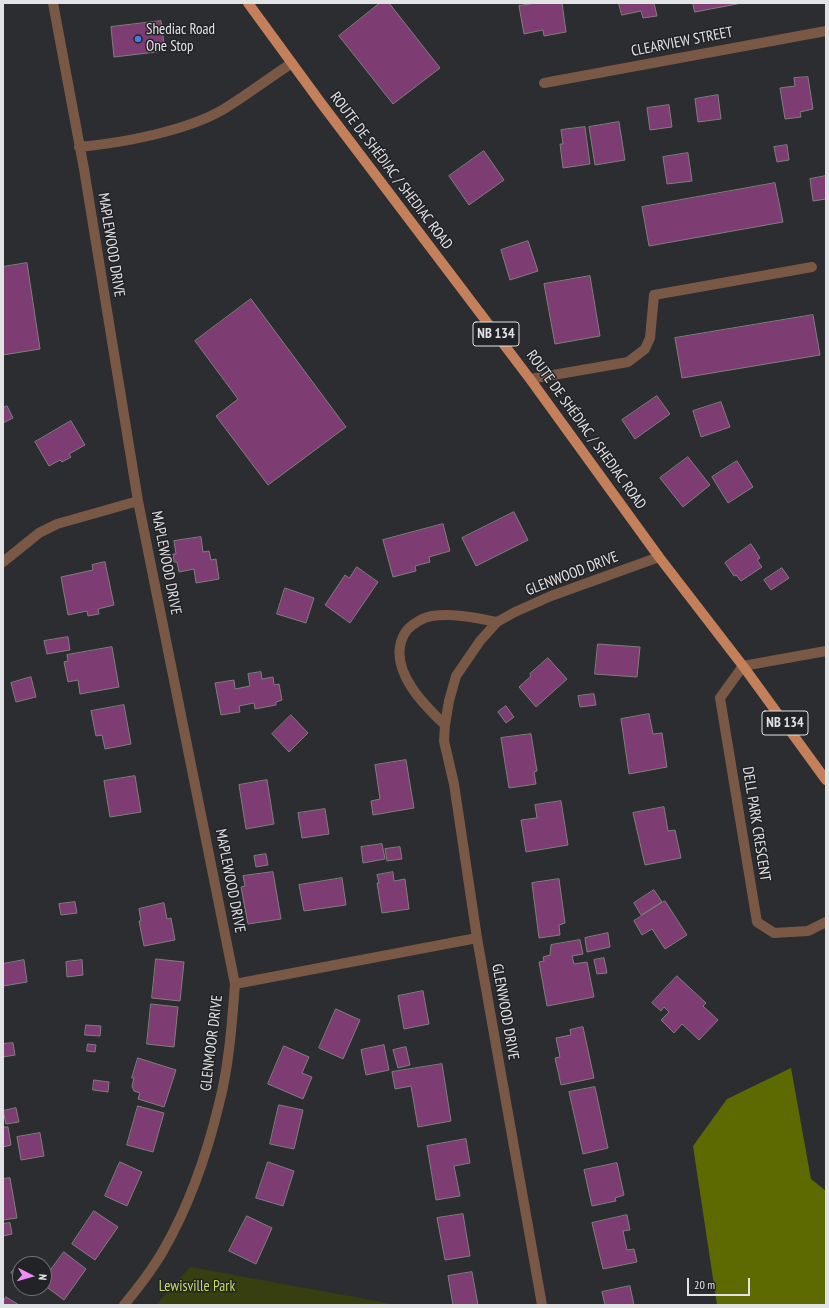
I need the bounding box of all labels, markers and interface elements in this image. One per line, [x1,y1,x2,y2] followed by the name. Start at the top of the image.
[146,21,215,56] place label: Shediac Road One Stop
[630,23,734,61] street label: CLEARVIEW STREET
[133,34,143,44] marker: Shediac Road One Stop
[326,89,456,253] street label: ROUTE DE SHÉDIAC / SHEDIAC ROAD
[94,192,128,298] street label: MAPLEWOOD DRIVE
[473,322,519,346] road number: NB 134
[522,347,650,513] street label: ROUTE DE SHÉDIAC / SHEDIAC ROAD
[147,510,185,616] street label: MAPLEWOOD DRIVE
[523,548,621,600] street label: GLENWOOD DRIVE
[762,711,808,735] road number: NB 134
[738,765,774,883] street label: DELL PARK CRESCENT
[211,828,249,934] street label: MAPLEWOOD DRIVE
[488,962,522,1062] street label: GLENWOOD DRIVE
[197,994,227,1092] street label: GLENMOOR DRIVE
[12,1256,52,1296] north arrow
[689,1270,752,1296] scale bar
[36,1273,50,1281] text: N
[694,1277,715,1292] text: 20 m
[159,1278,235,1296] park label: Lewisville Park

